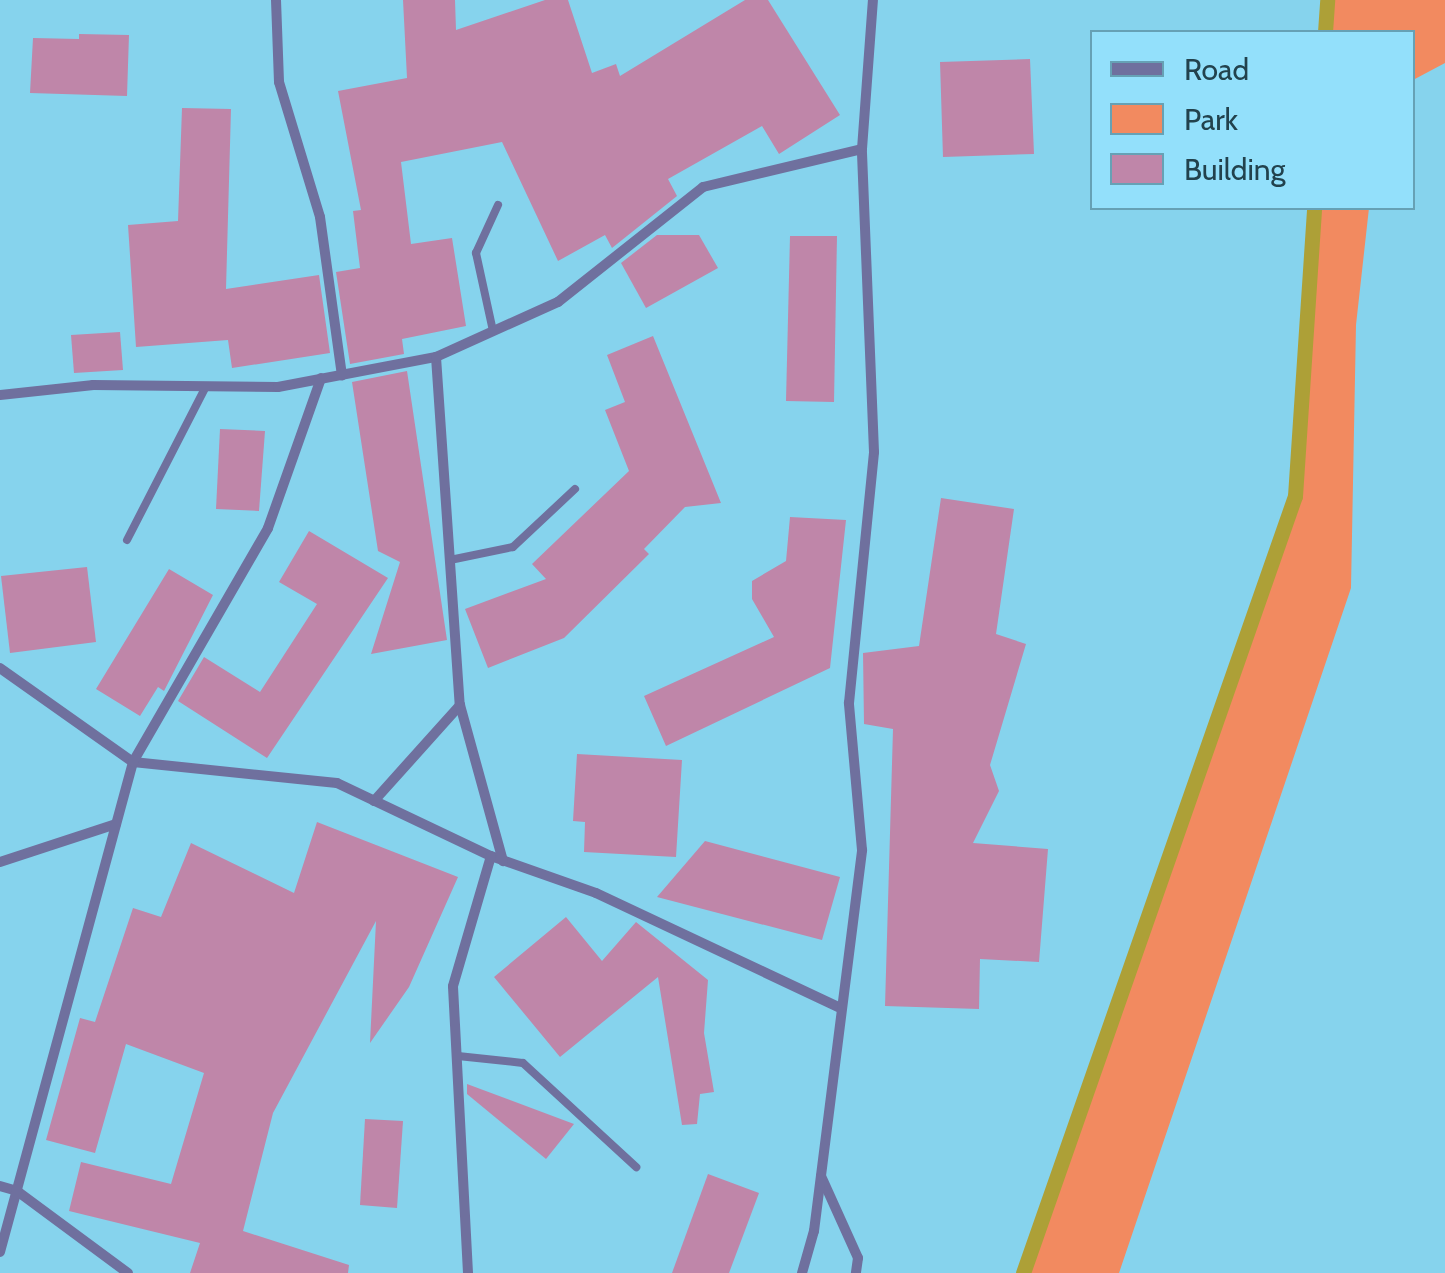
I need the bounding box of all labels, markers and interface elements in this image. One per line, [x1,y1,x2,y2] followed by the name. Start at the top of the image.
[1090,30,1415,210] legend
[1184,51,1249,88] text: Road
[1184,101,1238,138] text: Park
[1184,151,1286,188] text: Building

